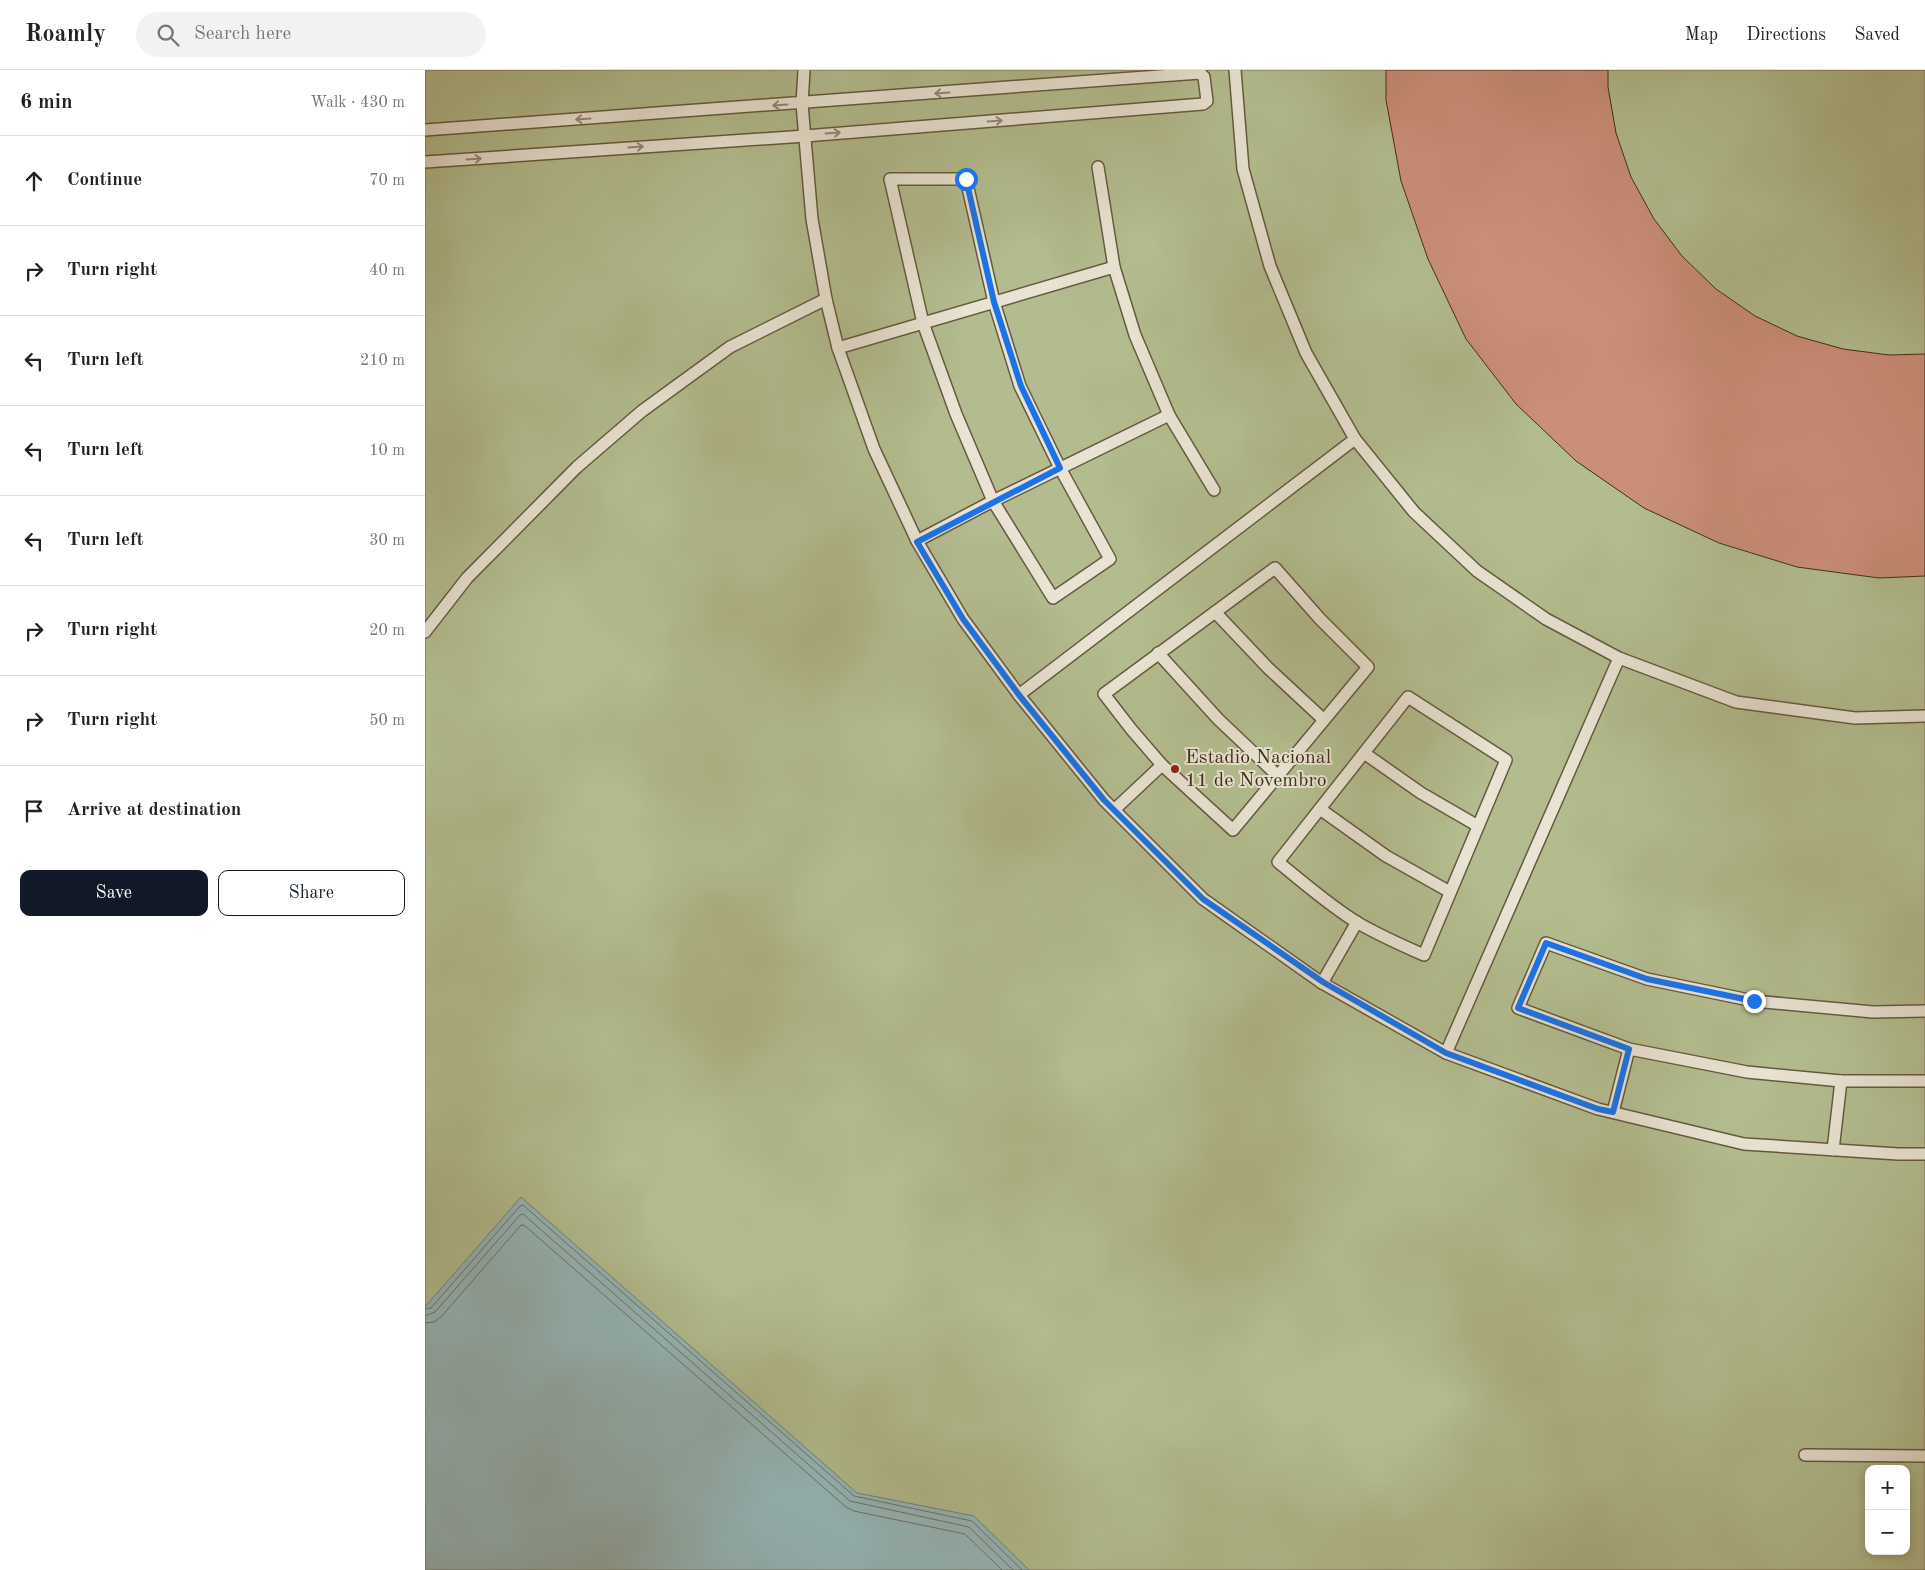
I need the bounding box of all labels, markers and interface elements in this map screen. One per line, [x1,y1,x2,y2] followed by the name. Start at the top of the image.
[136,12,486,57] search box
[154,21,182,49] icon: search
[25,23,106,47] text: Roamly
[194,25,291,44] text: Search here
[1685,26,1718,44] text: Map
[1746,26,1826,44] text: Directions
[1854,26,1900,44] text: Saved
[934,88,950,98] one-way arrow
[20,92,73,113] text: 6 min
[310,95,405,111] text: Walk · 430 m
[772,101,788,110] one-way arrow
[575,114,591,124] one-way arrow
[986,116,1002,125] one-way arrow
[824,129,840,138] one-way arrow
[627,143,643,152] one-way arrow
[465,154,481,163] one-way arrow
[20,167,48,195] icon: ahead
[955,168,978,191] route start
[67,171,142,190] text: Continue
[369,173,405,189] text: 70 m
[20,257,48,285] icon: right
[67,261,157,280] text: Turn right
[369,263,405,279] text: 40 m
[20,347,48,375] icon: left
[67,351,144,370] text: Turn left
[360,353,405,369] text: 210 m
[20,437,48,465] icon: left
[67,441,144,460] text: Turn left
[369,443,405,459] text: 10 m
[20,527,48,555] icon: left
[67,531,144,550] text: Turn left
[369,533,405,549] text: 30 m
[20,617,48,645] icon: right
[67,621,157,640] text: Turn right
[369,623,405,639] text: 20 m
[20,707,48,735] icon: right
[67,711,157,730] text: Turn right
[369,713,405,729] text: 50 m
[1185,748,1331,791] place label: Estadio Nacional 11 de Novembro
[1169,763,1181,775] marker: Estadio Nacional 11 de Novembro
[20,797,48,825] icon: arrive
[67,801,241,820] text: Arrive at destination
[20,870,208,916] button: Save
[218,870,405,916] button: Share
[1743,990,1766,1013] route end
[1865,1465,1910,1555] map controls
[1865,1465,1910,1510] button: +
[1865,1510,1910,1555] button: −

